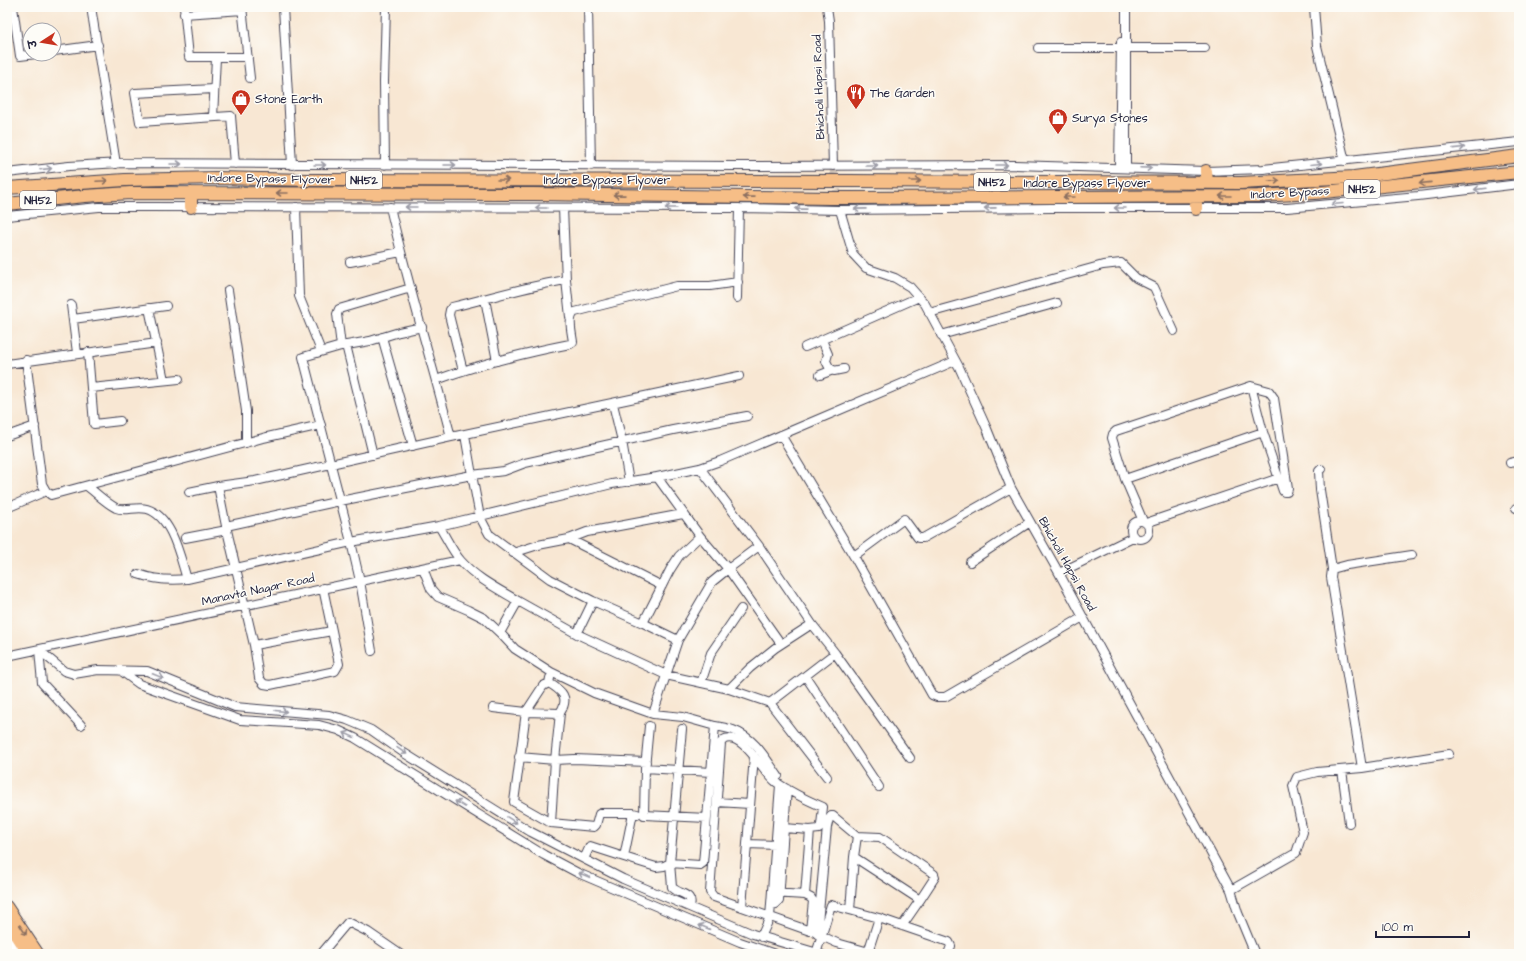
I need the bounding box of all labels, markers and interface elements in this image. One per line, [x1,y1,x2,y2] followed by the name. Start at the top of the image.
[22,22,62,62] north arrow
[809,34,829,140] street label: Bhicholi Hapsi Road
[24,37,41,50] text: उ
[845,82,867,110] restaurant icon: The Garden
[870,85,934,102] place label: The Garden
[230,88,252,116] shop icon: Stone Earth
[255,91,322,108] place label: Stone Earth
[1047,107,1069,135] shop icon: Surya Stones
[1072,110,1148,128] place label: Surya Stones
[1452,145,1465,152] one-way arrow
[169,160,182,168] one-way arrow
[1309,160,1322,167] one-way arrow
[313,161,326,169] one-way arrow
[443,161,456,169] one-way arrow
[995,161,1008,169] one-way arrow
[865,162,878,169] one-way arrow
[39,165,52,172] one-way arrow
[1139,165,1152,172] one-way arrow
[208,169,335,190] street label: Indore Bypass Flyover
[346,171,382,189] road number: NH52
[544,172,671,190] street label: Indore Bypass Flyover
[974,173,1010,191] road number: NH52
[1024,175,1151,193] street label: Indore Bypass Flyover
[496,176,509,184] one-way arrow
[908,177,921,185] one-way arrow
[95,178,108,185] one-way arrow
[1267,178,1280,185] one-way arrow
[1419,179,1432,186] one-way arrow
[1344,180,1380,198] road number: NH52
[1250,182,1330,205] street label: Indore Bypass
[1474,185,1487,192] one-way arrow
[276,189,289,197] one-way arrow
[20,191,56,209] road number: NH52
[613,191,626,199] one-way arrow
[1219,192,1232,200] one-way arrow
[743,193,756,201] one-way arrow
[1063,193,1076,201] one-way arrow
[1331,201,1344,208] one-way arrow
[405,203,418,211] one-way arrow
[535,204,548,212] one-way arrow
[665,204,678,212] one-way arrow
[984,204,997,212] one-way arrow
[1114,204,1127,212] one-way arrow
[795,205,808,213] one-way arrow
[854,206,867,213] one-way arrow
[1034,514,1100,614] street label: Bhicholi Hapsi Road
[200,570,316,611] street label: Manavta Nagar Road
[151,672,163,680] one-way arrow
[274,707,287,715] one-way arrow
[344,731,356,738] one-way arrow
[396,747,407,755] one-way arrow
[454,799,466,807] one-way arrow
[506,817,518,825] one-way arrow
[579,871,591,879] one-way arrow
[1376,913,1469,939] scale bar
[1382,919,1413,936] text: 100 m
[698,923,710,930] one-way arrow
[19,924,27,935] one-way arrow

